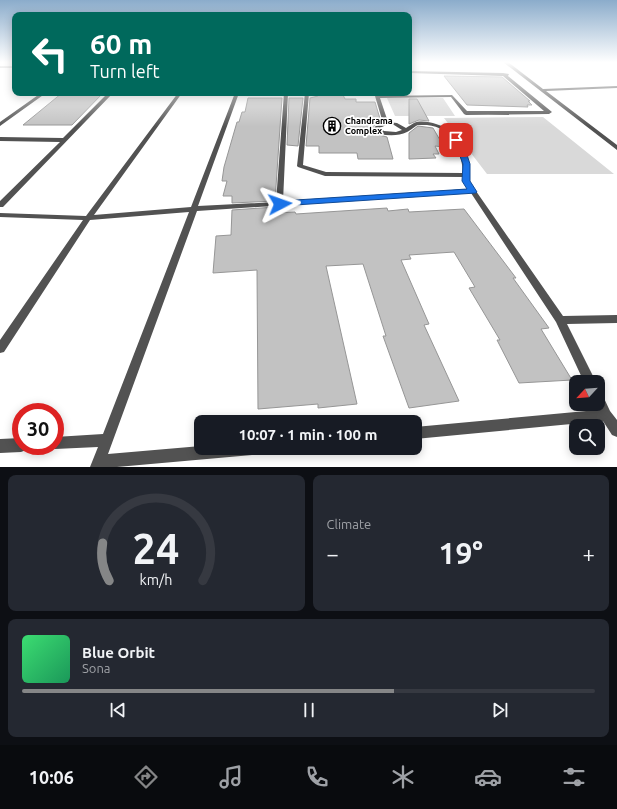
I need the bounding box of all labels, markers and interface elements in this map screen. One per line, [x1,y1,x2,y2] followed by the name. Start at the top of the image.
[24,28,76,80] icon: left
[90,28,152,59] text: 60 m
[90,61,160,81] text: Turn left
[322,116,342,136] building icon: Chandrama Complex
[345,116,393,136] place label: Chandrama Complex
[439,123,473,157] pin
[445,129,467,151] icon: arrive
[259,183,301,225] position arrow
[569,375,605,411] north arrow
[569,375,605,455] map controls
[12,403,64,455] speed limit sign: 30
[569,419,605,455] button: search
[239,426,377,443] text: 10:07 · 1 min · 100 m
[327,517,371,531] text: Climate
[133,525,180,572] text: 24
[439,536,483,570] text: 19°
[327,541,339,566] text: −
[583,541,595,566] text: +
[140,572,173,588] text: km/h
[82,644,155,661] text: Blue Orbit
[82,661,111,675] text: Sona
[107,699,129,721] icon: previous
[298,699,320,721] icon: pause
[489,699,511,721] icon: next
[132,763,160,791] icon: directions
[217,763,245,791] icon: music
[303,763,331,791] icon: phone
[389,763,417,791] icon: climate
[474,763,502,791] icon: car
[560,763,588,791] icon: filters
[29,767,74,787] text: 10:06

